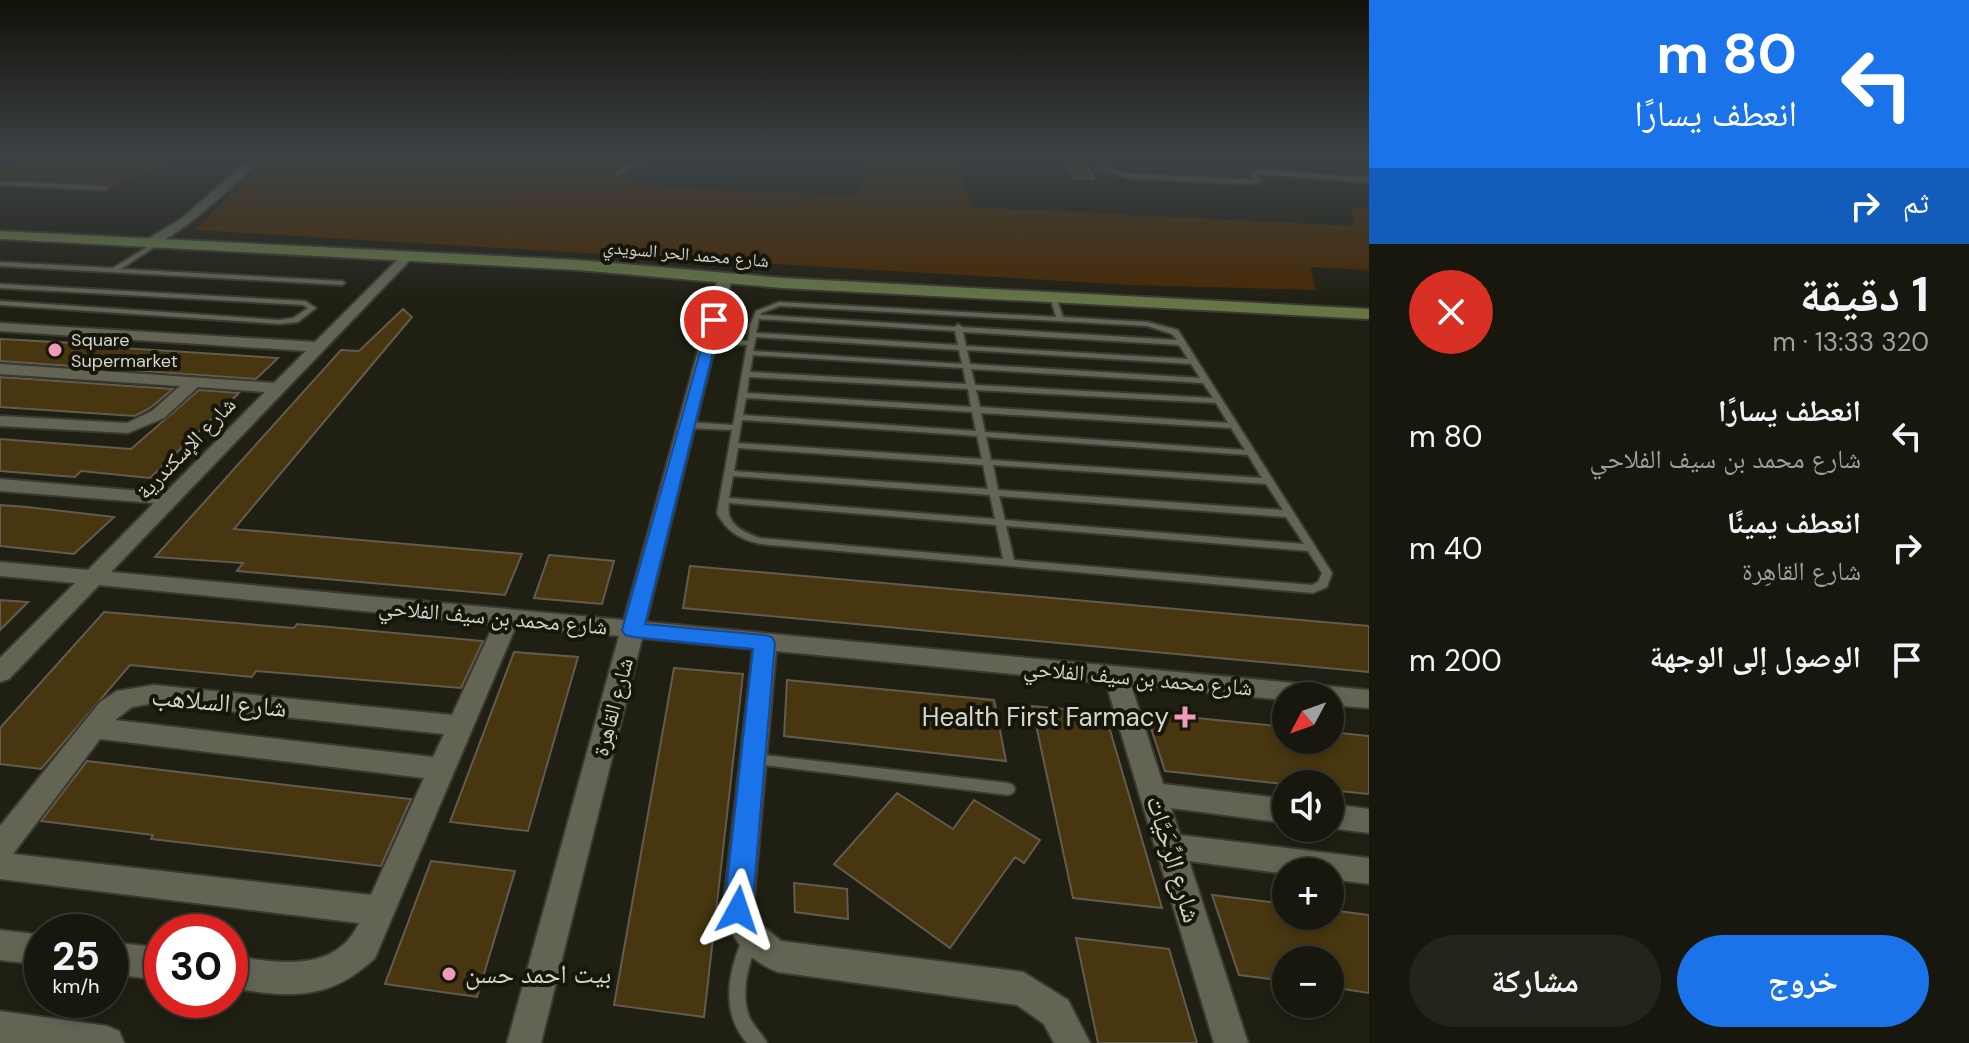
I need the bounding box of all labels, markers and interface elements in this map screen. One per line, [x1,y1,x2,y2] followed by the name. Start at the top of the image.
[1656,17,1797,90] text: 80 m
[1825,32,1929,136] icon: left
[1634,90,1797,137] text: انعطف يسارًا
[1903,183,1929,222] text: ثم
[1843,184,1887,228] icon: right
[602,235,770,276] street label: شارع محمد الحر السويدي
[1799,263,1929,326] text: 1 دقيقة
[1409,270,1493,354] button: close
[680,286,748,354] pin
[692,298,736,342] icon: arrive
[1773,325,1929,359] text: 320 m · 13:33
[71,328,178,373] place label: Square Supermarket
[46,341,64,359] marker: Square Supermarket
[130,391,242,505] street label: شارع الإسكندرية
[1718,391,1861,430] text: انعطف يسارًا
[1885,414,1929,458] icon: left
[1409,417,1482,456] text: 80 m
[1590,442,1861,476] text: شارع محمد بن سيف الفلاحي
[1727,503,1861,542] text: انعطف يمينًا
[1885,526,1929,570] icon: right
[1409,529,1482,568] text: 40 m
[1742,554,1861,588] text: شارع القاهِرة
[377,593,609,644] street label: شارع محمد بن سيف الفلاحي
[1650,637,1861,676] text: الوصول إلى الوجهة
[1885,638,1929,682] icon: arrive
[1409,641,1502,680] text: 200 m
[1022,654,1254,705] street label: شارع محمد بن سيف الفلاحي
[586,655,640,759] street label: شارع القاهِرة
[150,679,288,725] street label: شارع السلاهب
[1272,682,1344,754] north arrow
[1272,682,1344,1018] map controls
[922,700,1169,734] place label: Health First Farmacy
[1176,708,1194,726] marker: Health First Farmacy
[1272,770,1344,842] button: sound
[1139,791,1209,927] street label: شارع الرِّحَيَّات
[1272,858,1344,930] button: +
[696,868,780,952] position arrow
[144,914,248,1018] speed limit sign: 30
[52,930,100,982] text: 25
[1409,935,1661,1027] button: مشاركة
[1677,935,1929,1027] button: خروج
[1272,946,1344,1018] button: −
[465,957,611,991] place label: بيت احمد حسن
[440,965,458,983] marker: بيت احمد حسن
[52,973,100,999] text: km/h

